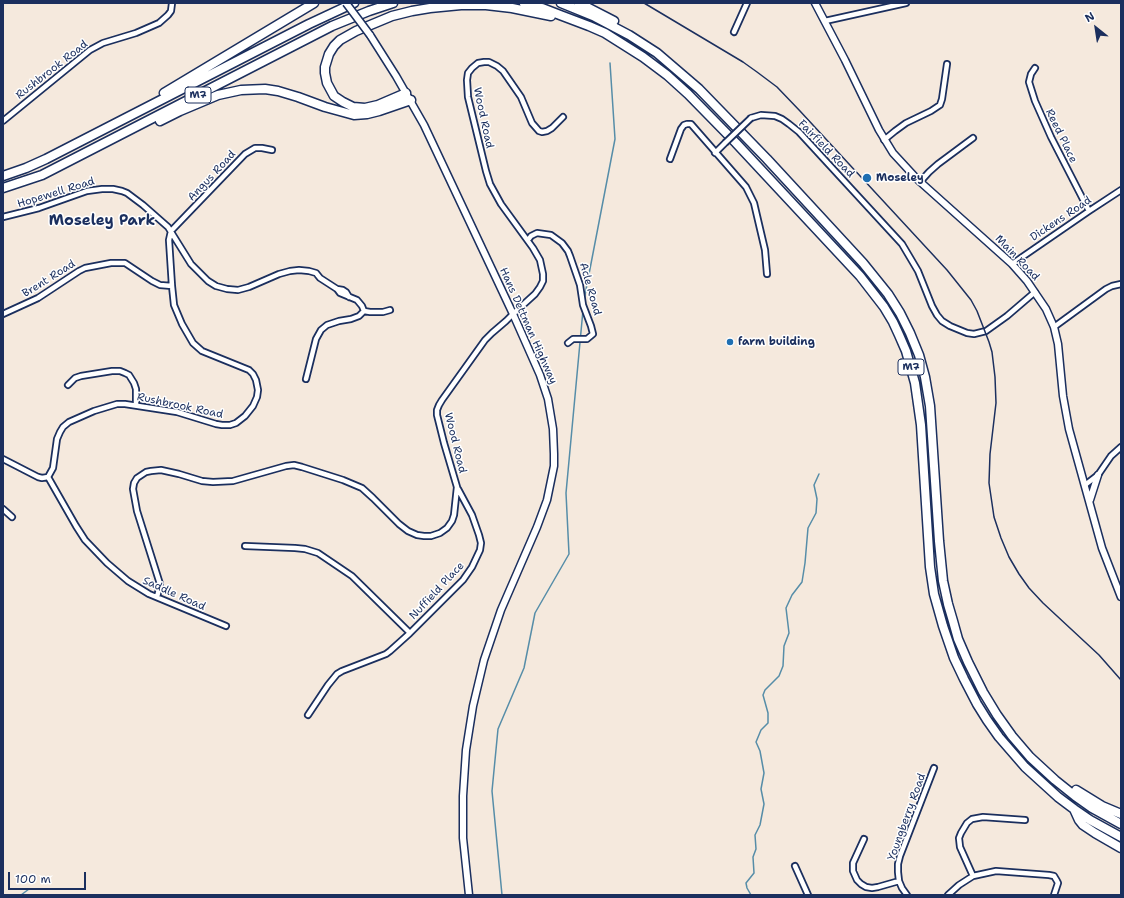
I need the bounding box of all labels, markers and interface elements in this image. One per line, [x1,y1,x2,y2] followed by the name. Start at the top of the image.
[1076,8,1116,48] north arrow
[1082,8,1097,26] text: N
[13,38,91,102] street label: Rushbrook Road
[470,86,496,150] street label: Wood Road
[185,87,211,103] road number: M7
[1042,107,1080,165] street label: Reed Place
[795,117,857,181] street label: Fairfield Road
[185,148,239,204] street label: Angus Road
[876,171,924,185] place label: Moseley
[861,172,873,184] marker: Moseley
[16,175,96,211] street label: Hopewell Road
[1028,194,1094,244] street label: Dickens Road
[49,212,155,230] district label: Moseley Park
[992,232,1042,284] street label: Main Road
[20,258,78,300] street label: Brent Road
[576,261,604,317] street label: Acle Road
[496,266,560,386] street label: Hans Dettman Highway
[738,335,815,349] place label: farm building
[725,337,735,347] marker: farm building
[898,359,924,375] road number: M7
[136,390,224,422] street label: Rushbrook Road
[441,411,469,475] street label: Wood Road
[407,559,467,623] street label: Nuffield Place
[141,574,207,614] street label: Saddle Road
[885,772,929,862] street label: Youngberry Road
[10,864,88,890] scale bar
[15,871,51,887] text: 100 m

